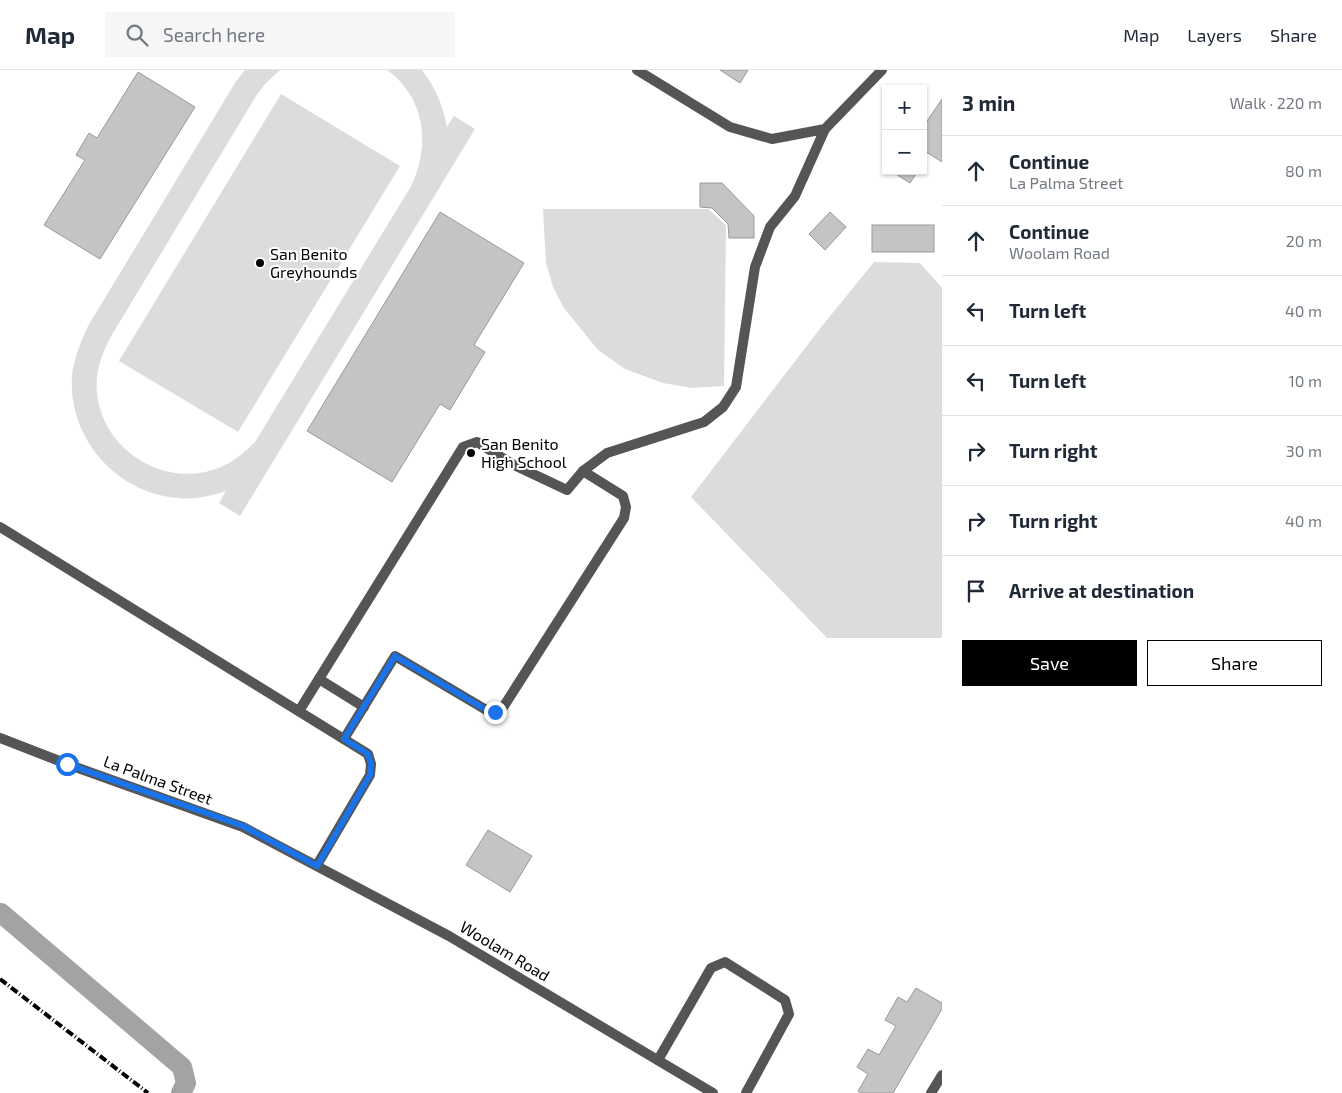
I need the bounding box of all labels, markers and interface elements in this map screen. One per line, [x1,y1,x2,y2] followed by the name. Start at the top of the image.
[105,12,455,57] search box
[25,20,75,49] text: Map
[123,21,151,49] icon: search
[163,23,265,46] text: Search here
[1123,24,1159,46] text: Map
[1187,24,1242,46] text: Layers
[1270,24,1317,46] text: Share
[882,85,927,175] map controls
[882,85,927,130] button: +
[962,90,1015,115] text: 3 min
[1229,93,1322,112] text: Walk · 220 m
[882,130,927,175] button: −
[1009,150,1089,173] text: Continue
[962,157,990,185] icon: ahead
[1285,161,1322,180] text: 80 m
[1009,173,1123,192] text: La Palma Street
[1009,220,1089,243] text: Continue
[962,227,990,255] icon: ahead
[1286,231,1322,250] text: 20 m
[1009,243,1110,262] text: Woolam Road
[270,244,357,281] place label: San Benito Greyhounds
[254,257,266,269] marker: San Benito Greyhounds
[962,297,990,325] icon: left
[1009,299,1086,322] text: Turn left
[1285,301,1322,320] text: 40 m
[962,367,990,395] icon: left
[1009,369,1086,392] text: Turn left
[1288,371,1322,390] text: 10 m
[481,434,567,471] place label: San Benito High School
[962,437,990,465] icon: right
[1009,439,1097,462] text: Turn right
[1286,441,1322,460] text: 30 m
[465,447,477,459] marker: San Benito High School
[962,507,990,535] icon: right
[1009,509,1097,532] text: Turn right
[1285,511,1322,530] text: 40 m
[962,577,990,605] icon: arrive
[1009,579,1194,602] text: Arrive at destination
[962,640,1137,686] button: Save
[1147,640,1322,686] button: Share
[484,701,507,724] route end
[101,751,215,808] street label: La Palma Street
[56,753,79,776] route start
[457,916,553,985] street label: Woolam Road

